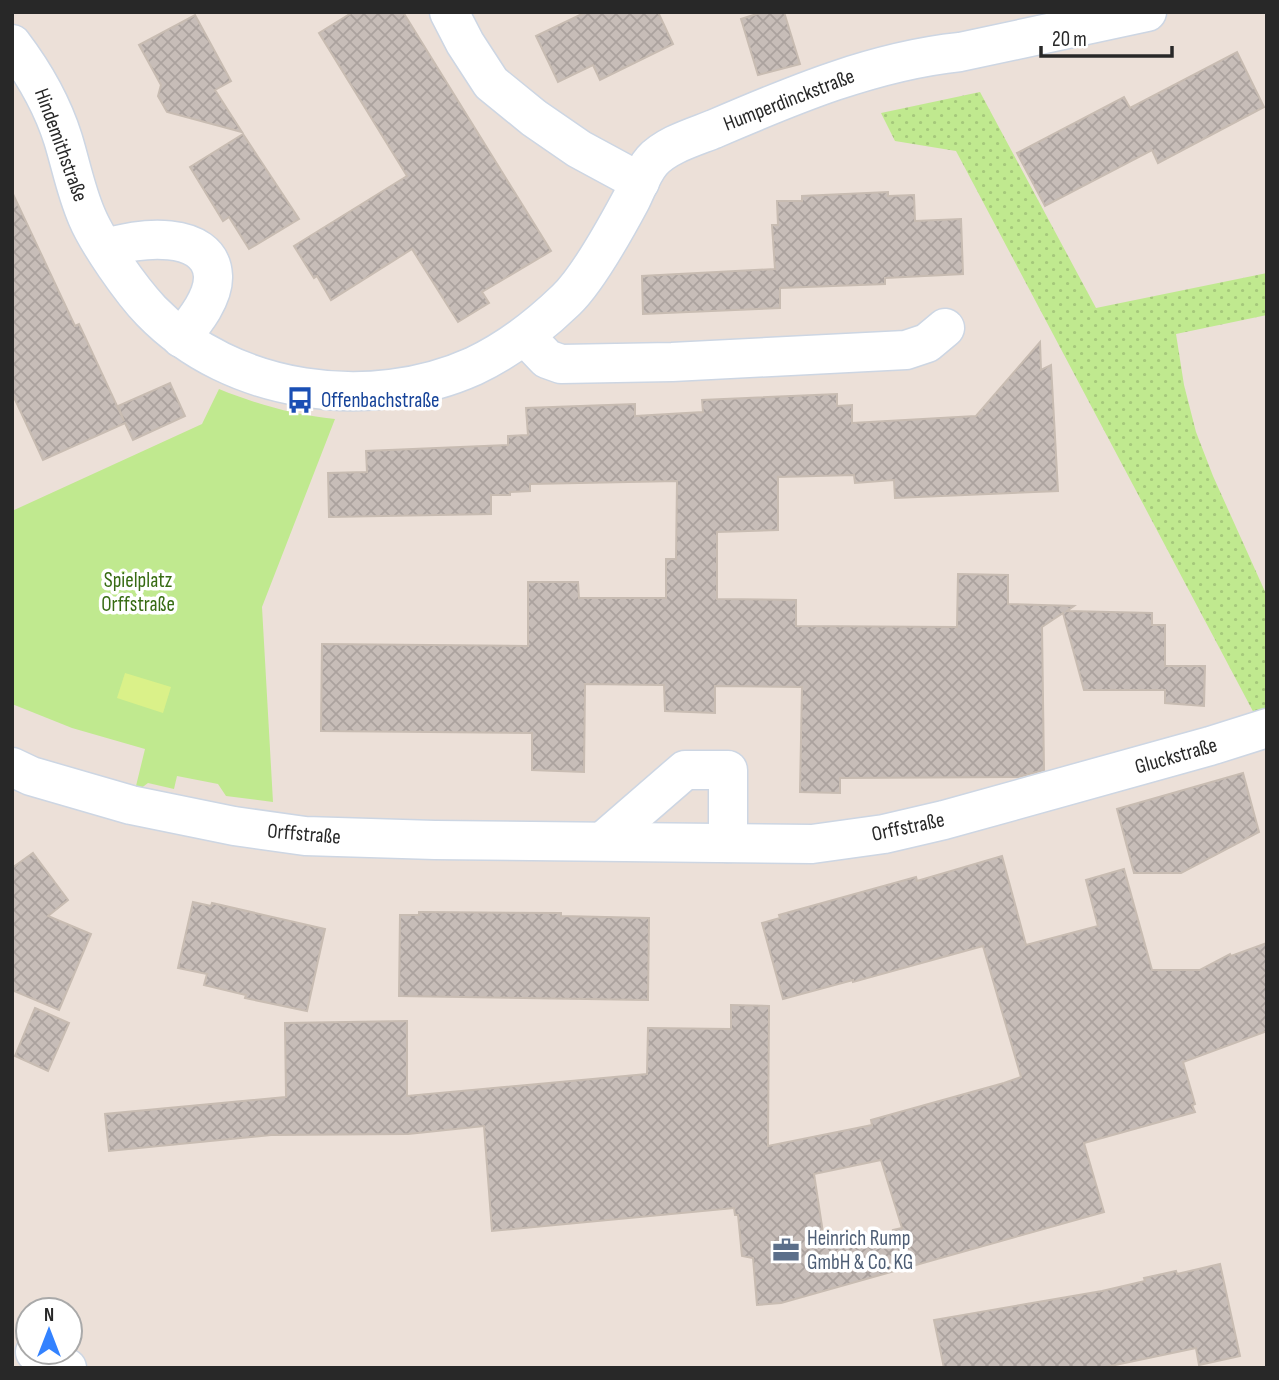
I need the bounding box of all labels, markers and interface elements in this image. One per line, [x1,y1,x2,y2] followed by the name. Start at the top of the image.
[1041,14,1172,58] scale bar
[1052,27,1087,52] text: 20 m
[720,64,858,136] street label: Humperdinckstraße
[29,85,93,205] street label: Hindemithstraße
[285,385,315,415] bus stop icon: Offenbachstraße
[321,388,440,413] place label: Offenbachstraße
[101,568,175,617] park label: Spielplatz Orffstraße
[1132,732,1220,780] street label: Gluckstraße
[869,807,947,847] street label: Orffstraße
[266,818,342,850] street label: Orffstraße
[807,1226,913,1275] place label: Heinrich Rump GmbH & Co. KG
[771,1235,801,1265] office icon: Heinrich Rump GmbH & Co. KG
[14,1296,84,1366] north arrow
[44,1304,54,1327] text: N

